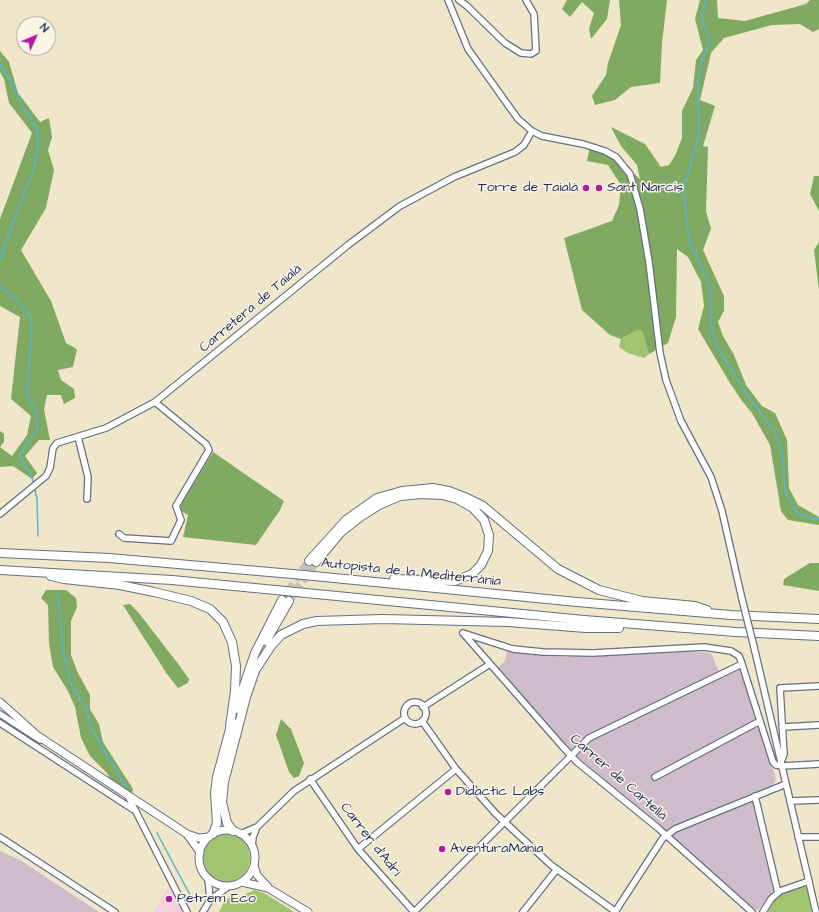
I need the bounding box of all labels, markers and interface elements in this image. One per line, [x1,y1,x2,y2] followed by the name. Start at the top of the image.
[16,16,56,56] north arrow
[36,20,52,36] text: N
[478,180,578,196] place label: Torre de Taialà
[607,180,683,196] place label: Sant Narcís
[581,183,591,193] marker: Torre de Taialà
[594,183,604,193] marker: Sant Narcís
[196,261,306,357] street label: Carretera de Taialà
[320,555,502,591] street label: Autopista de la Mediterrània
[566,731,670,825] street label: Carrer de Cartellà
[456,784,544,800] place label: Didactic Labs
[443,787,453,797] marker: Didactic Labs
[336,800,404,880] street label: Carrer d'Adri
[450,841,543,857] place label: AventuraMania
[437,844,447,854] marker: AventuraMania
[177,891,256,907] place label: Petrem Eco
[164,894,174,904] marker: Petrem Eco

